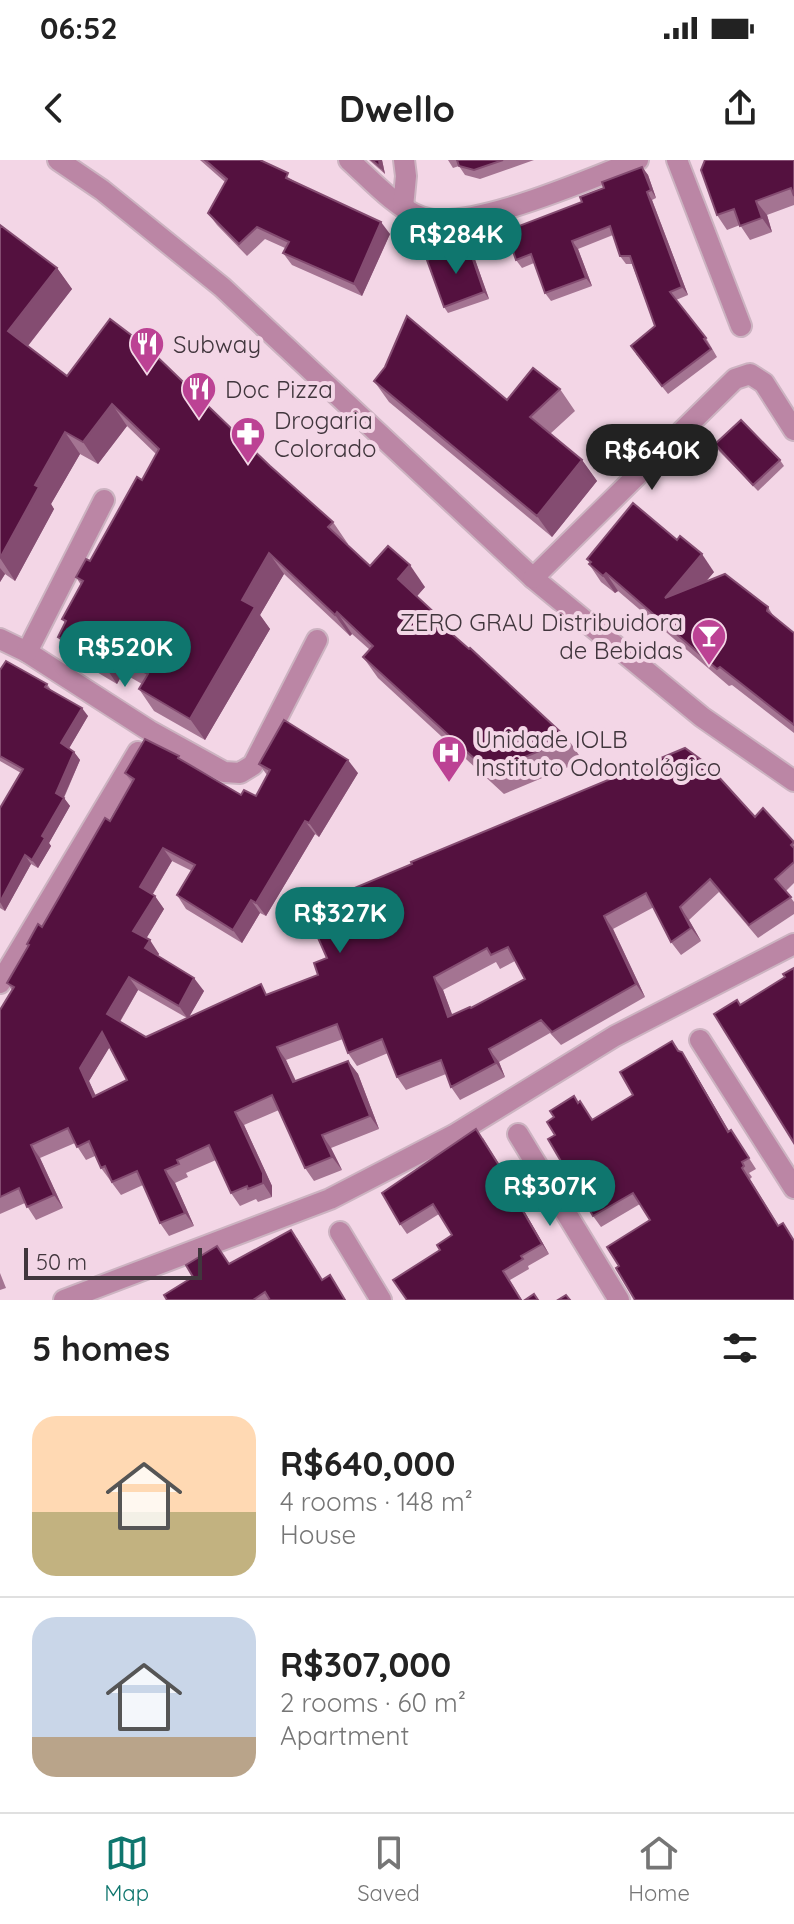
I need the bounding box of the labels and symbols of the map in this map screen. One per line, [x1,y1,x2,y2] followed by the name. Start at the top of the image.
[391,208,521,276] pin: R$284K
[128,325,166,375] restaurant icon: Subway
[173,329,261,359] place label: Subway
[180,370,218,420] restaurant icon: Doc Pizza
[225,374,333,404] place label: Doc Pizza
[274,405,376,463] place label: Drogaria Colorado
[229,415,267,465] pharmacy icon: Drogaria Colorado
[587,424,717,492] pin: R$640K
[399,607,683,665] place label: ZERO GRAU Distribuidora de Bebidas
[690,617,728,667] bar icon: ZERO GRAU Distribuidora de Bebidas
[60,621,190,689] pin: R$520K
[475,724,721,782] place label: Unidade IOLB Instituto Odontológico
[430,734,468,784] hospital icon: Unidade IOLB Instituto Odontológico
[275,887,405,955] pin: R$327K
[485,1160,615,1228] pin: R$307K
[24,1244,202,1280] scale bar

